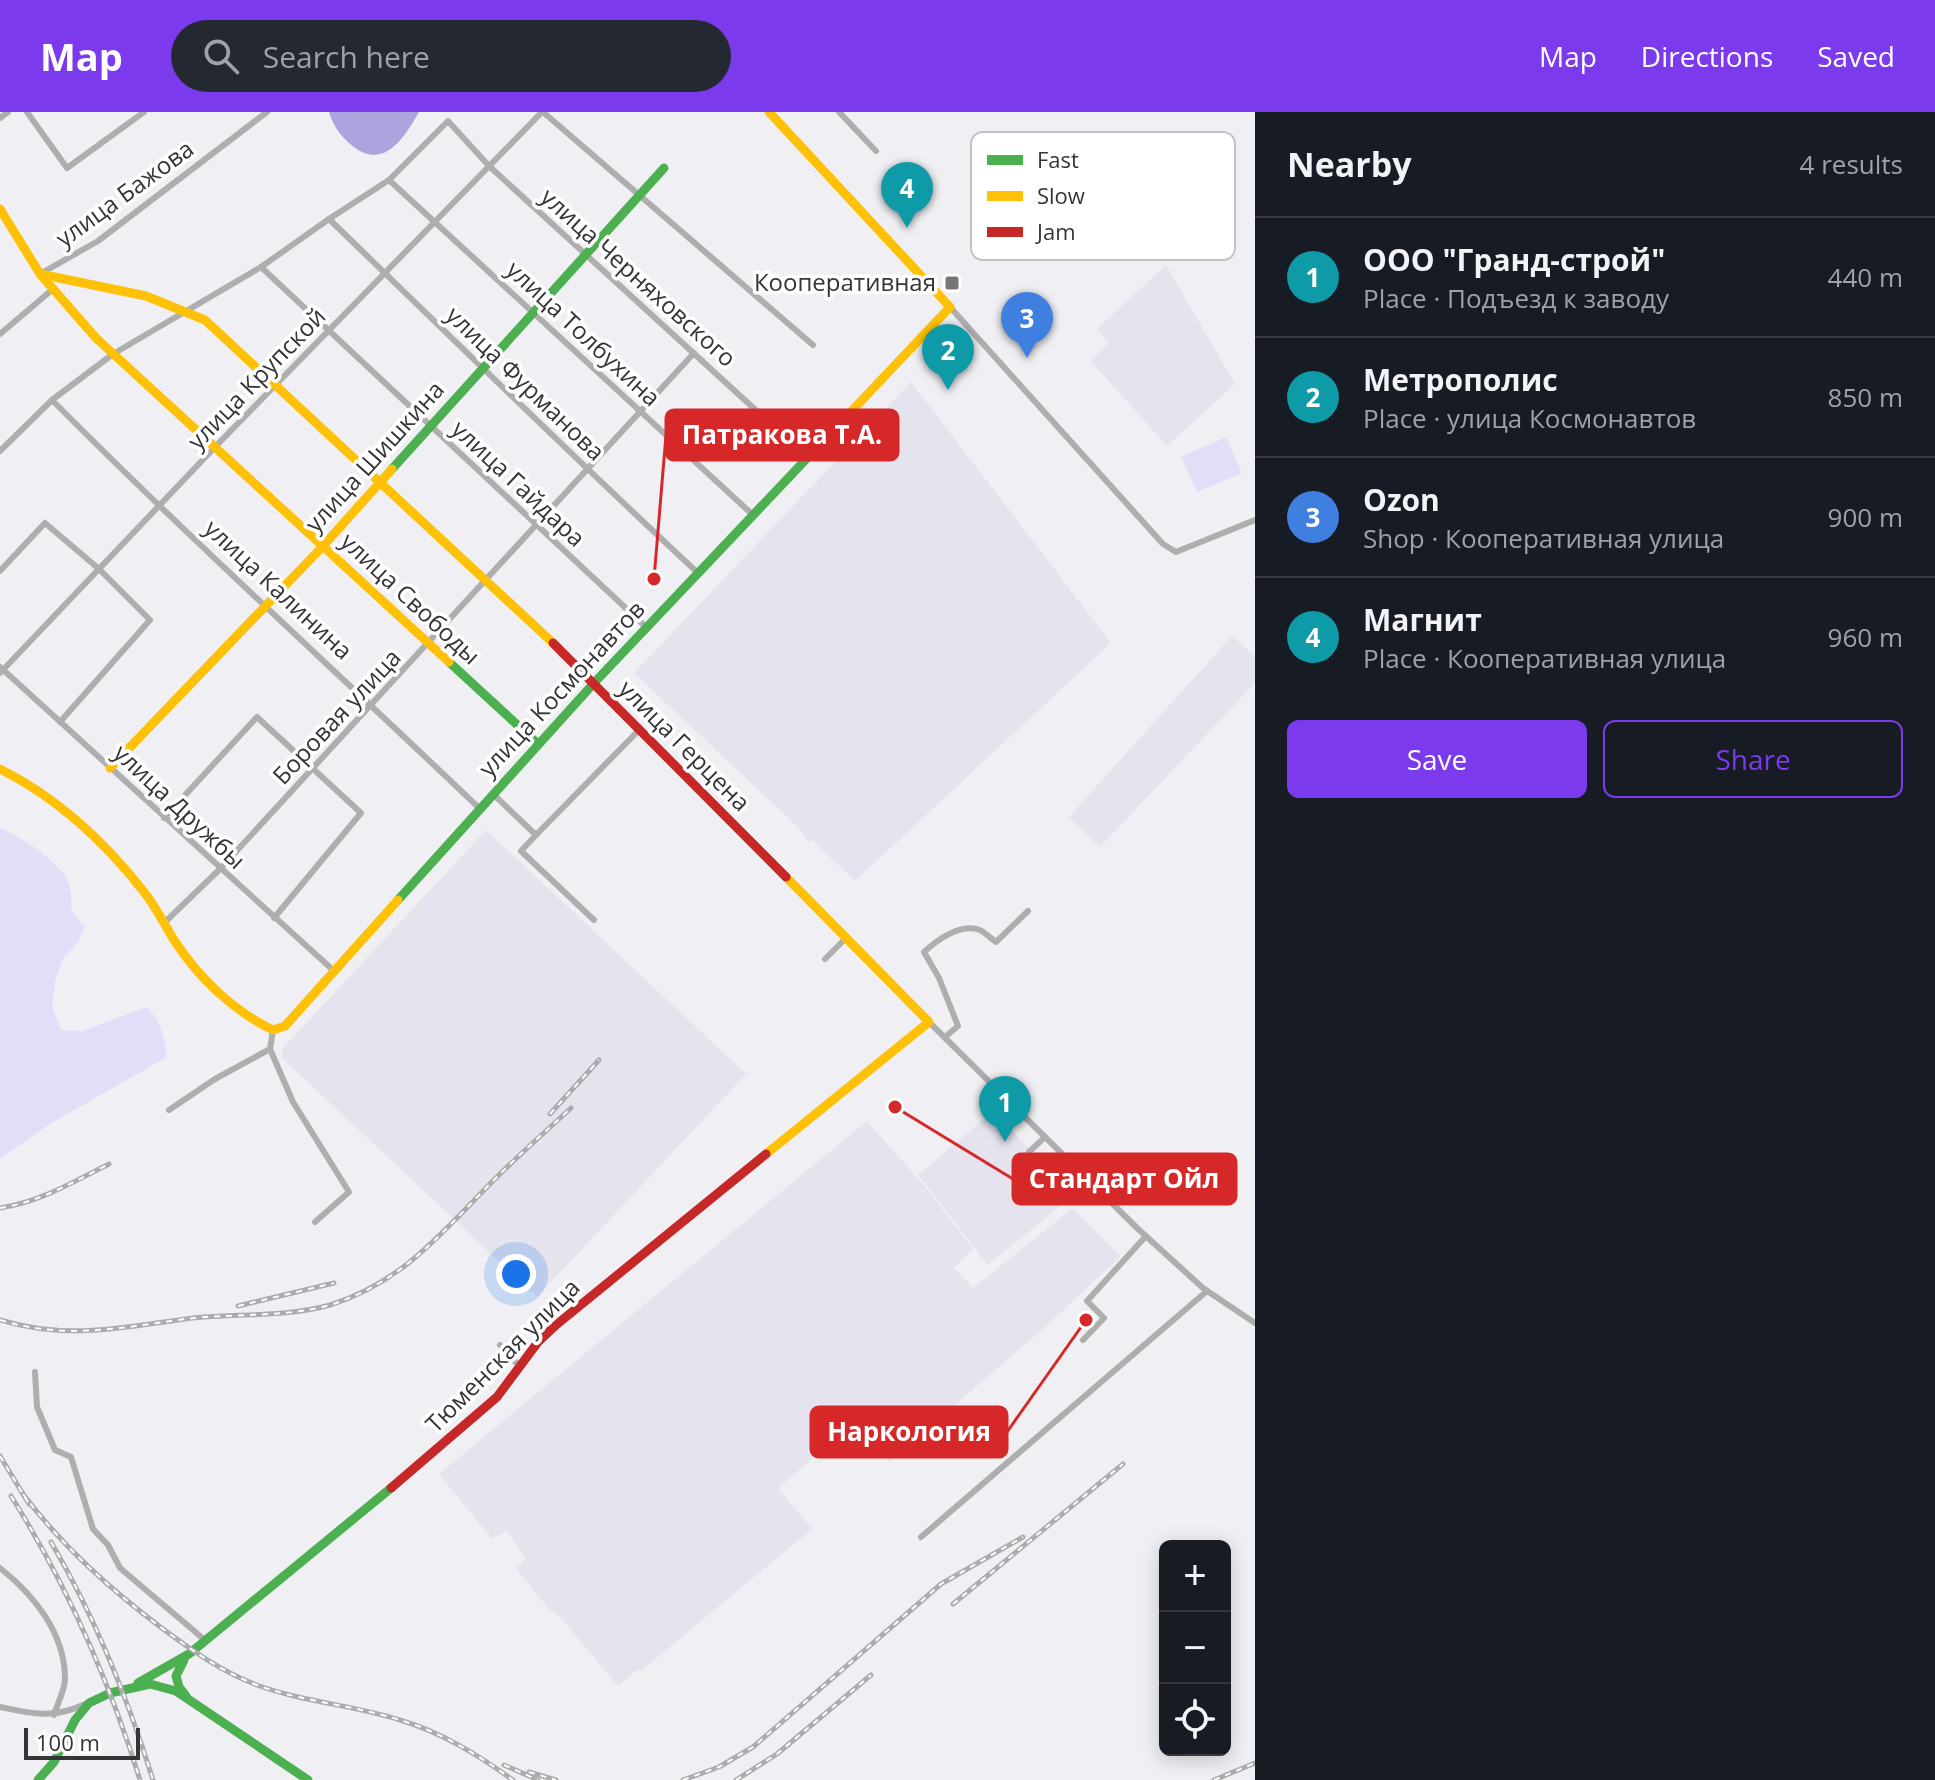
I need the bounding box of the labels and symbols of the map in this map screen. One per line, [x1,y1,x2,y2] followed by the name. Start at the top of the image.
[49,132,200,254] street label: улица Бажова
[971,132,1235,260] legend
[1037,144,1079,174] text: Fast
[881,162,933,228] pin: 4
[534,180,744,374] street label: улица Черняховского
[1037,180,1085,210] text: Slow
[1035,216,1076,246] text: Jam
[500,253,668,413] street label: улица Толбухина
[754,265,936,298] place label: Кооперативная
[943,274,961,292] marker: Кооперативная
[1001,292,1053,358] pin: 3
[439,298,613,467] street label: улица Фурманова
[180,300,332,456] street label: улица Крупской
[922,324,974,390] pin: 2
[297,373,451,539] street label: улица Шишкина
[666,410,898,460] callout: Патракова Т.А.
[445,412,593,554] street label: улица Гайдара
[682,416,882,452] text: Патракова Т.А.
[198,512,360,666] street label: улица Калинина
[334,524,488,671] street label: улица Свободы
[470,593,651,783] street label: улица Космонавтов
[264,641,407,791] street label: Боровая улица
[612,672,758,818] street label: улица Герцена
[107,736,253,876] street label: улица Дружбы
[979,1076,1031,1142] pin: 1
[1013,1154,1236,1204] callout: Стандарт Ойл
[1029,1160,1219,1196] text: Стандарт Ойл
[496,1254,536,1294] your location
[418,1271,586,1439] street label: Тюменская улица
[811,1407,1007,1457] callout: Наркология
[827,1413,991,1449] text: Наркология
[24,1724,140,1760] scale bar

